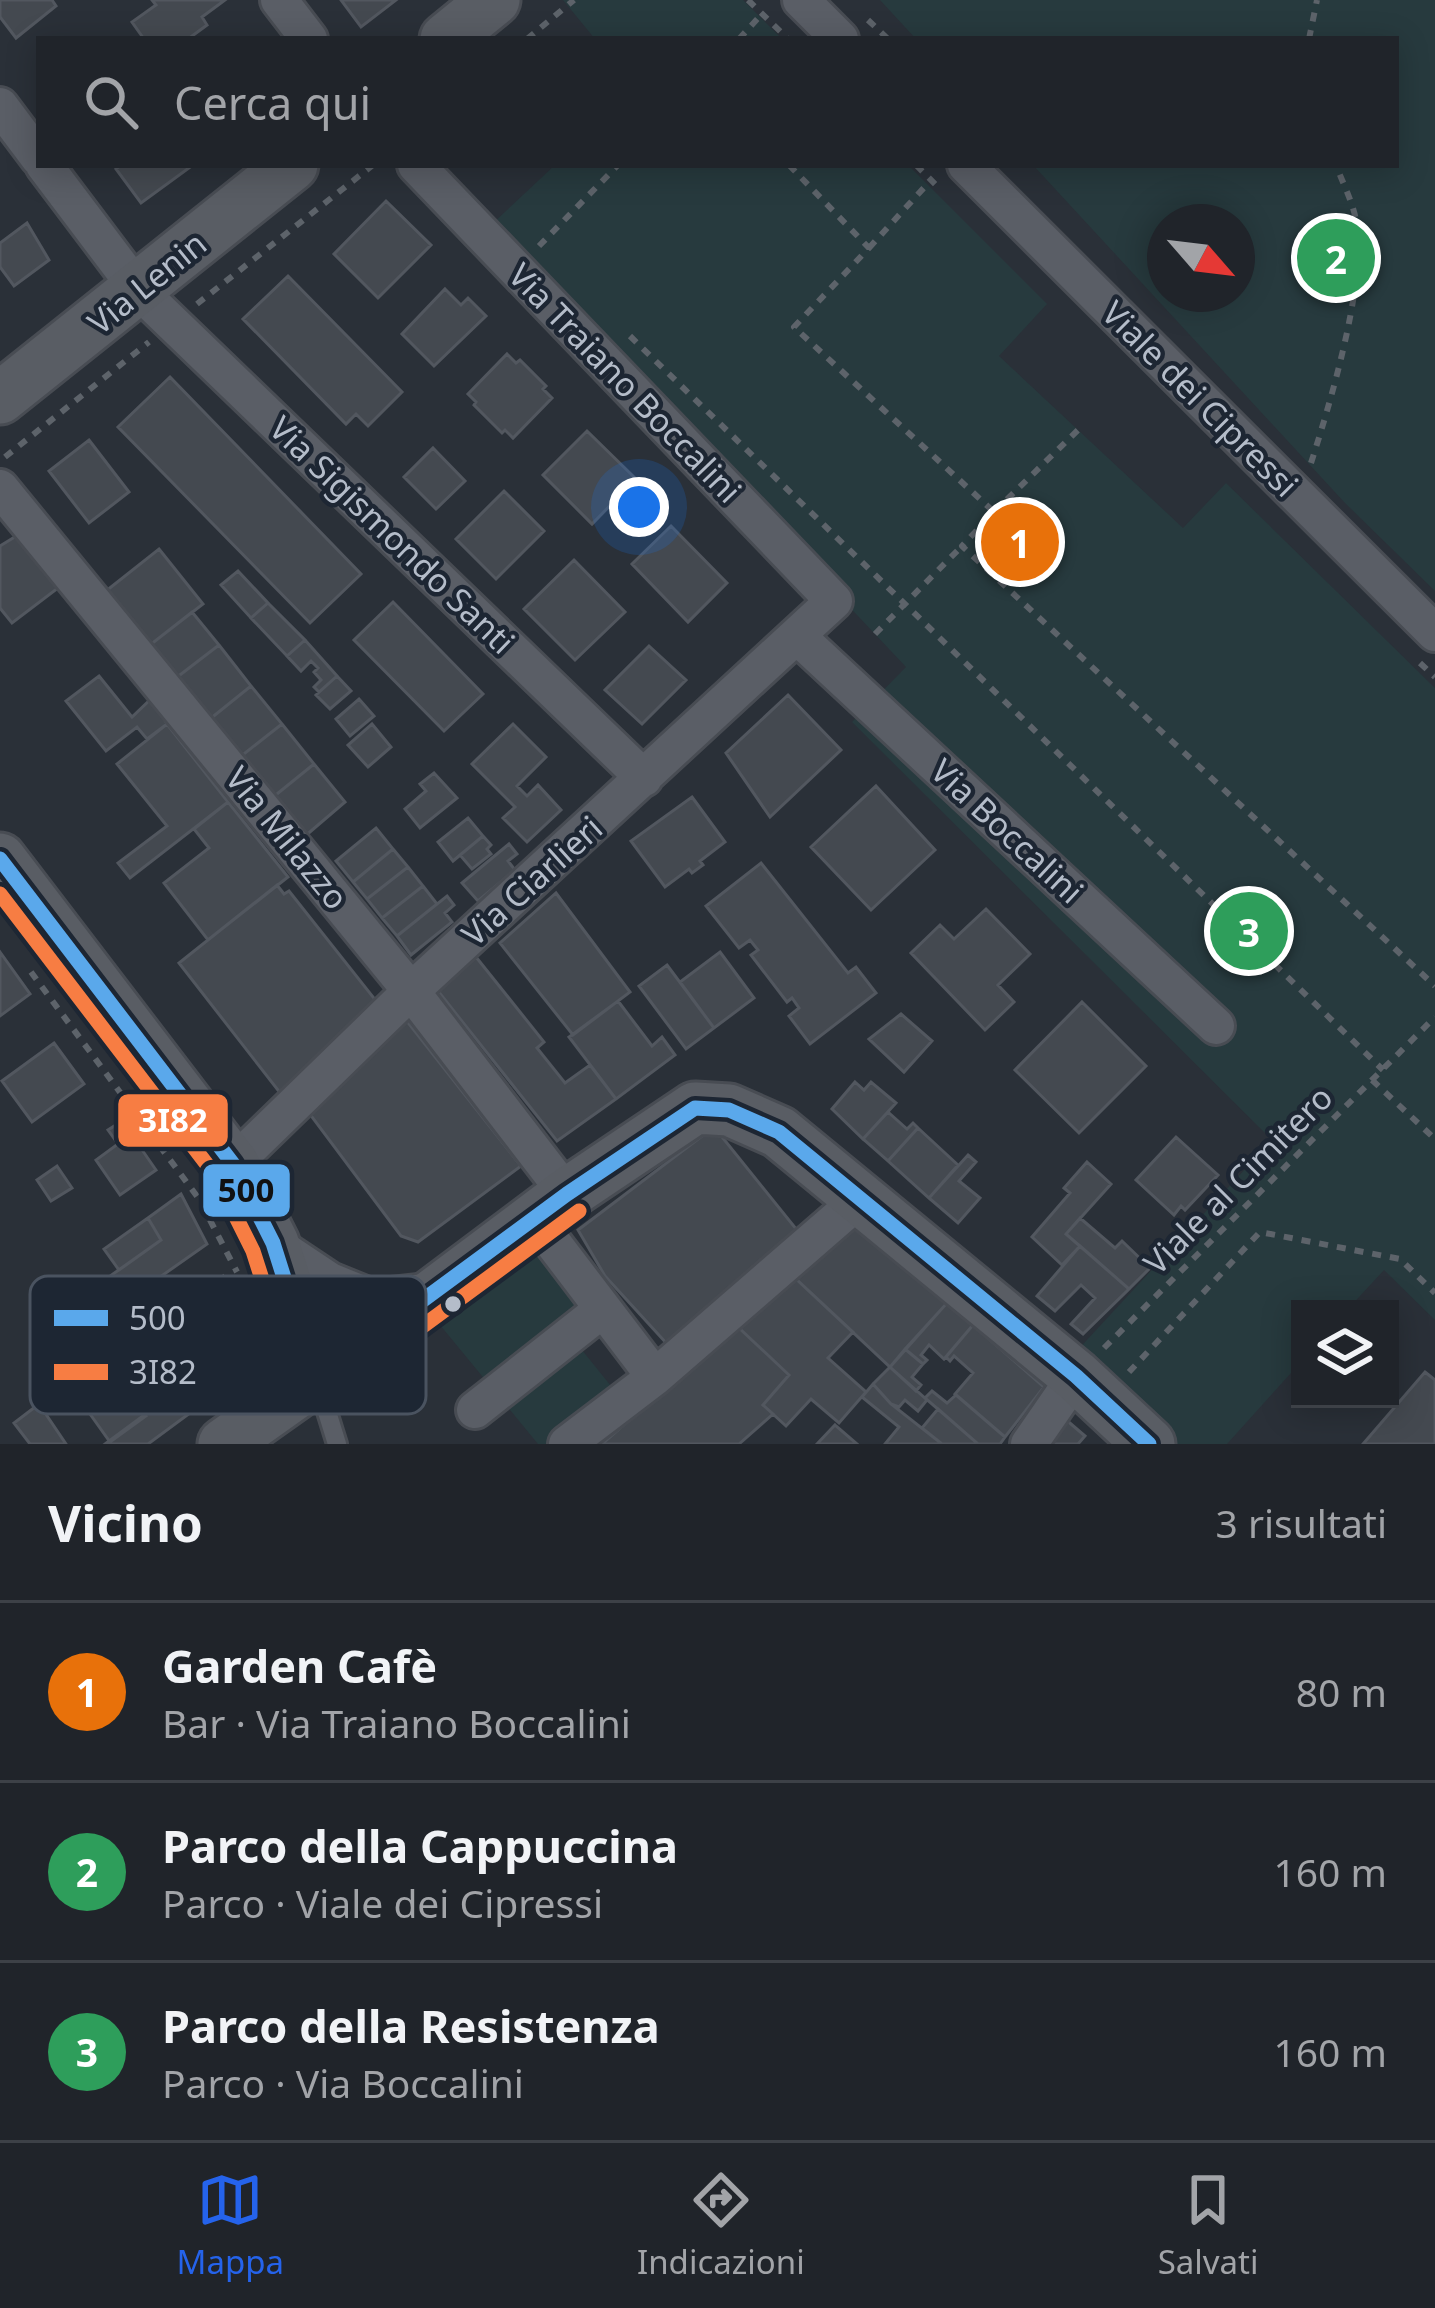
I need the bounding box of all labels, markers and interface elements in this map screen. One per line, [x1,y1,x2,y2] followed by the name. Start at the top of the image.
[36,36,1399,168] search box
[78,69,144,135] icon: search
[174,72,371,133] text: Cerca qui
[1147,204,1255,312] north arrow
[1297,213,1375,303] pin: 2
[78,221,215,344] street label: Via Lenin
[499,253,752,512] street label: Via Traiano Boccalini
[1093,291,1308,506] street label: Viale dei Cipressi
[260,406,525,663] street label: Via Sigismondo Santi
[609,477,669,537] your location
[981,497,1059,587] pin: 1
[921,748,1093,913] street label: Via Boccalini
[216,757,359,919] street label: Via Milazzo
[452,805,612,956] street label: Via Ciarlieri
[1210,886,1288,976] pin: 3
[1133,1075,1342,1284] street label: Viale al Cimitero
[116,1092,230,1149] line badge: 3I82
[138,1097,208,1142] text: 3I82
[201,1162,292,1219] line badge: 500
[218,1167,274,1212] text: 500
[30,1276,426,1414] legend
[442,1293,464,1315] unlabelled marker
[129,1295,186,1340] text: 500
[1291,1300,1399,1408] map controls
[1291,1300,1399,1408] button: layers
[129,1349,197,1394] text: 3I82
[48,1487,203,1557] text: Vicino
[1215,1496,1387,1549] text: 3 risultati
[162,1635,437,1696] text: Garden Cafè
[76,1665,98,1718] text: 1
[1296,1665,1387,1718] text: 80 m
[162,1696,631,1749] text: Bar · Via Traiano Boccalini
[162,1815,678,1876] text: Parco della Cappuccina
[76,1845,98,1898] text: 2
[1273,1845,1387,1898] text: 160 m
[162,1876,603,1929] text: Parco · Viale dei Cipressi
[162,1995,660,2056] text: Parco della Resistenza
[76,2025,98,2078] text: 3
[1273,2025,1387,2078] text: 160 m
[162,2056,524,2109] text: Parco · Via Boccalini
[176,2167,284,2284] tab: Mappa
[637,2167,805,2284] tab: Indicazioni
[1158,2167,1258,2284] tab: Salvati

